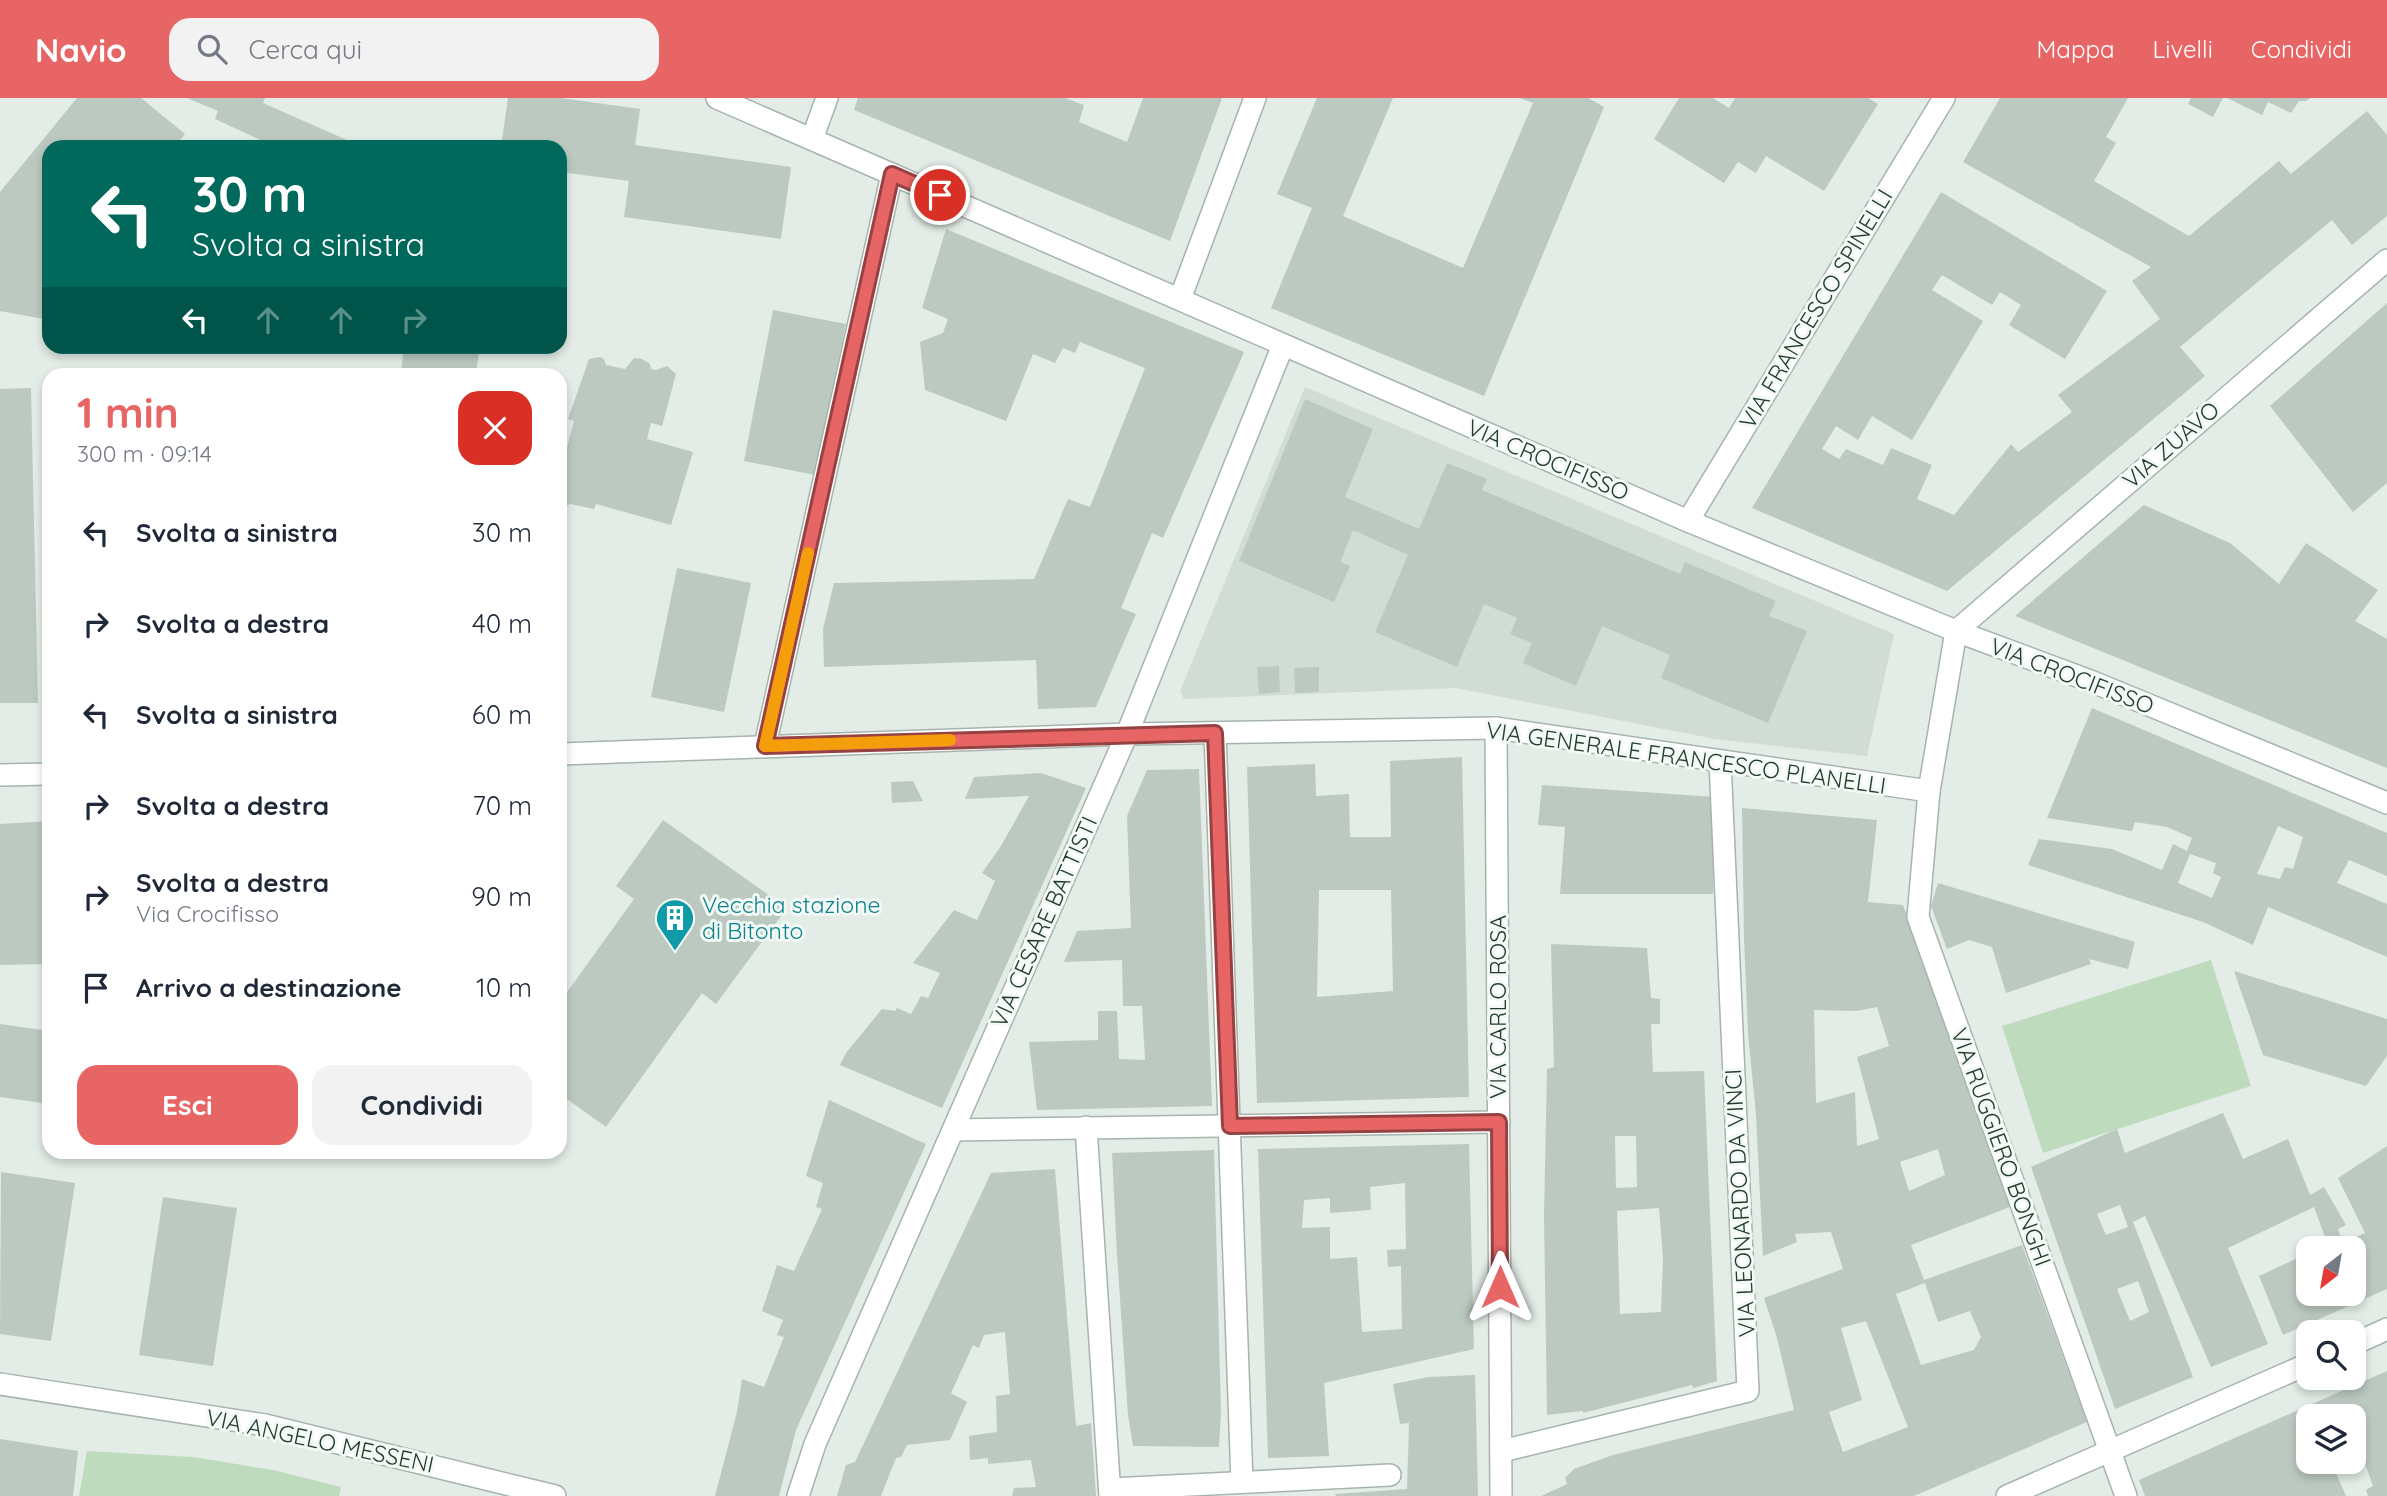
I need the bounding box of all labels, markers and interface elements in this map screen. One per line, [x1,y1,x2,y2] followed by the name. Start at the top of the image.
[169,18,659,81] search box
[35,29,127,70] text: Navio
[193,30,231,68] icon: search
[249,33,362,66] text: Cerca qui
[2037,34,2115,64] text: Mappa
[2153,34,2213,64] text: Livelli
[2251,34,2352,64] text: Condividi
[192,163,307,224] text: 30 m
[910,165,970,225] pin
[77,168,168,259] icon: left
[921,176,959,214] icon: arrive
[1732,184,1899,434] street label: VIA FRANCESCO SPINELLI
[192,224,425,264] text: Svolta a sinistra
[176,301,214,339] icon: left
[249,301,287,339] icon: ahead
[322,301,360,339] icon: ahead
[395,301,433,339] icon: right
[77,386,179,439] text: 1 min
[458,391,532,465] button: close
[2116,395,2225,494] street label: VIA ZUAVO
[1463,412,1633,507] street label: VIA CROCIFISSO
[77,439,212,468] text: 300 m · 09:14
[77,514,115,552] icon: left
[136,516,338,549] text: Svolta a sinistra
[472,516,532,549] text: 30 m
[77,605,115,643] icon: right
[136,607,329,640] text: Svolta a destra
[472,607,532,640] text: 40 m
[1986,631,2158,720] street label: VIA CROCIFISSO
[77,696,115,734] icon: left
[136,698,338,731] text: Svolta a sinistra
[472,698,532,731] text: 60 m
[1484,715,1888,800] street label: VIA GENERALE FRANCESCO PLANELLI
[77,787,115,825] icon: right
[136,789,329,822] text: Svolta a destra
[472,789,532,822] text: 70 m
[984,812,1103,1032] street label: VIA CESARE BATTISTI
[136,866,329,899] text: Svolta a destra
[77,878,115,916] icon: right
[471,880,532,913] text: 90 m
[702,890,880,945] place label: Vecchia stazione di Bitonto
[654,897,696,952] building icon: Vecchia stazione di Bitonto
[136,899,279,928] text: Via Crocifisso
[1483,915,1512,1099] street label: VIA CARLO ROSA
[77,969,115,1007] icon: arrive
[136,971,402,1004] text: Arrivo a destinazione
[476,971,532,1004] text: 10 m
[1945,1024,2058,1270] street label: VIA RUGGIERO BONGHI
[77,1065,298,1145] button: Esci
[312,1065,532,1145] button: Condividi
[1718,1068,1761,1338] street label: VIA LEONARDO DA VINCI
[2296,1236,2366,1306] north arrow
[2296,1236,2366,1474] map controls
[1463,1250,1537,1324] position arrow
[2296,1320,2366,1390] button: search
[203,1402,437,1479] street label: VIA ANGELO MESSENI
[2296,1404,2366,1474] button: layers

